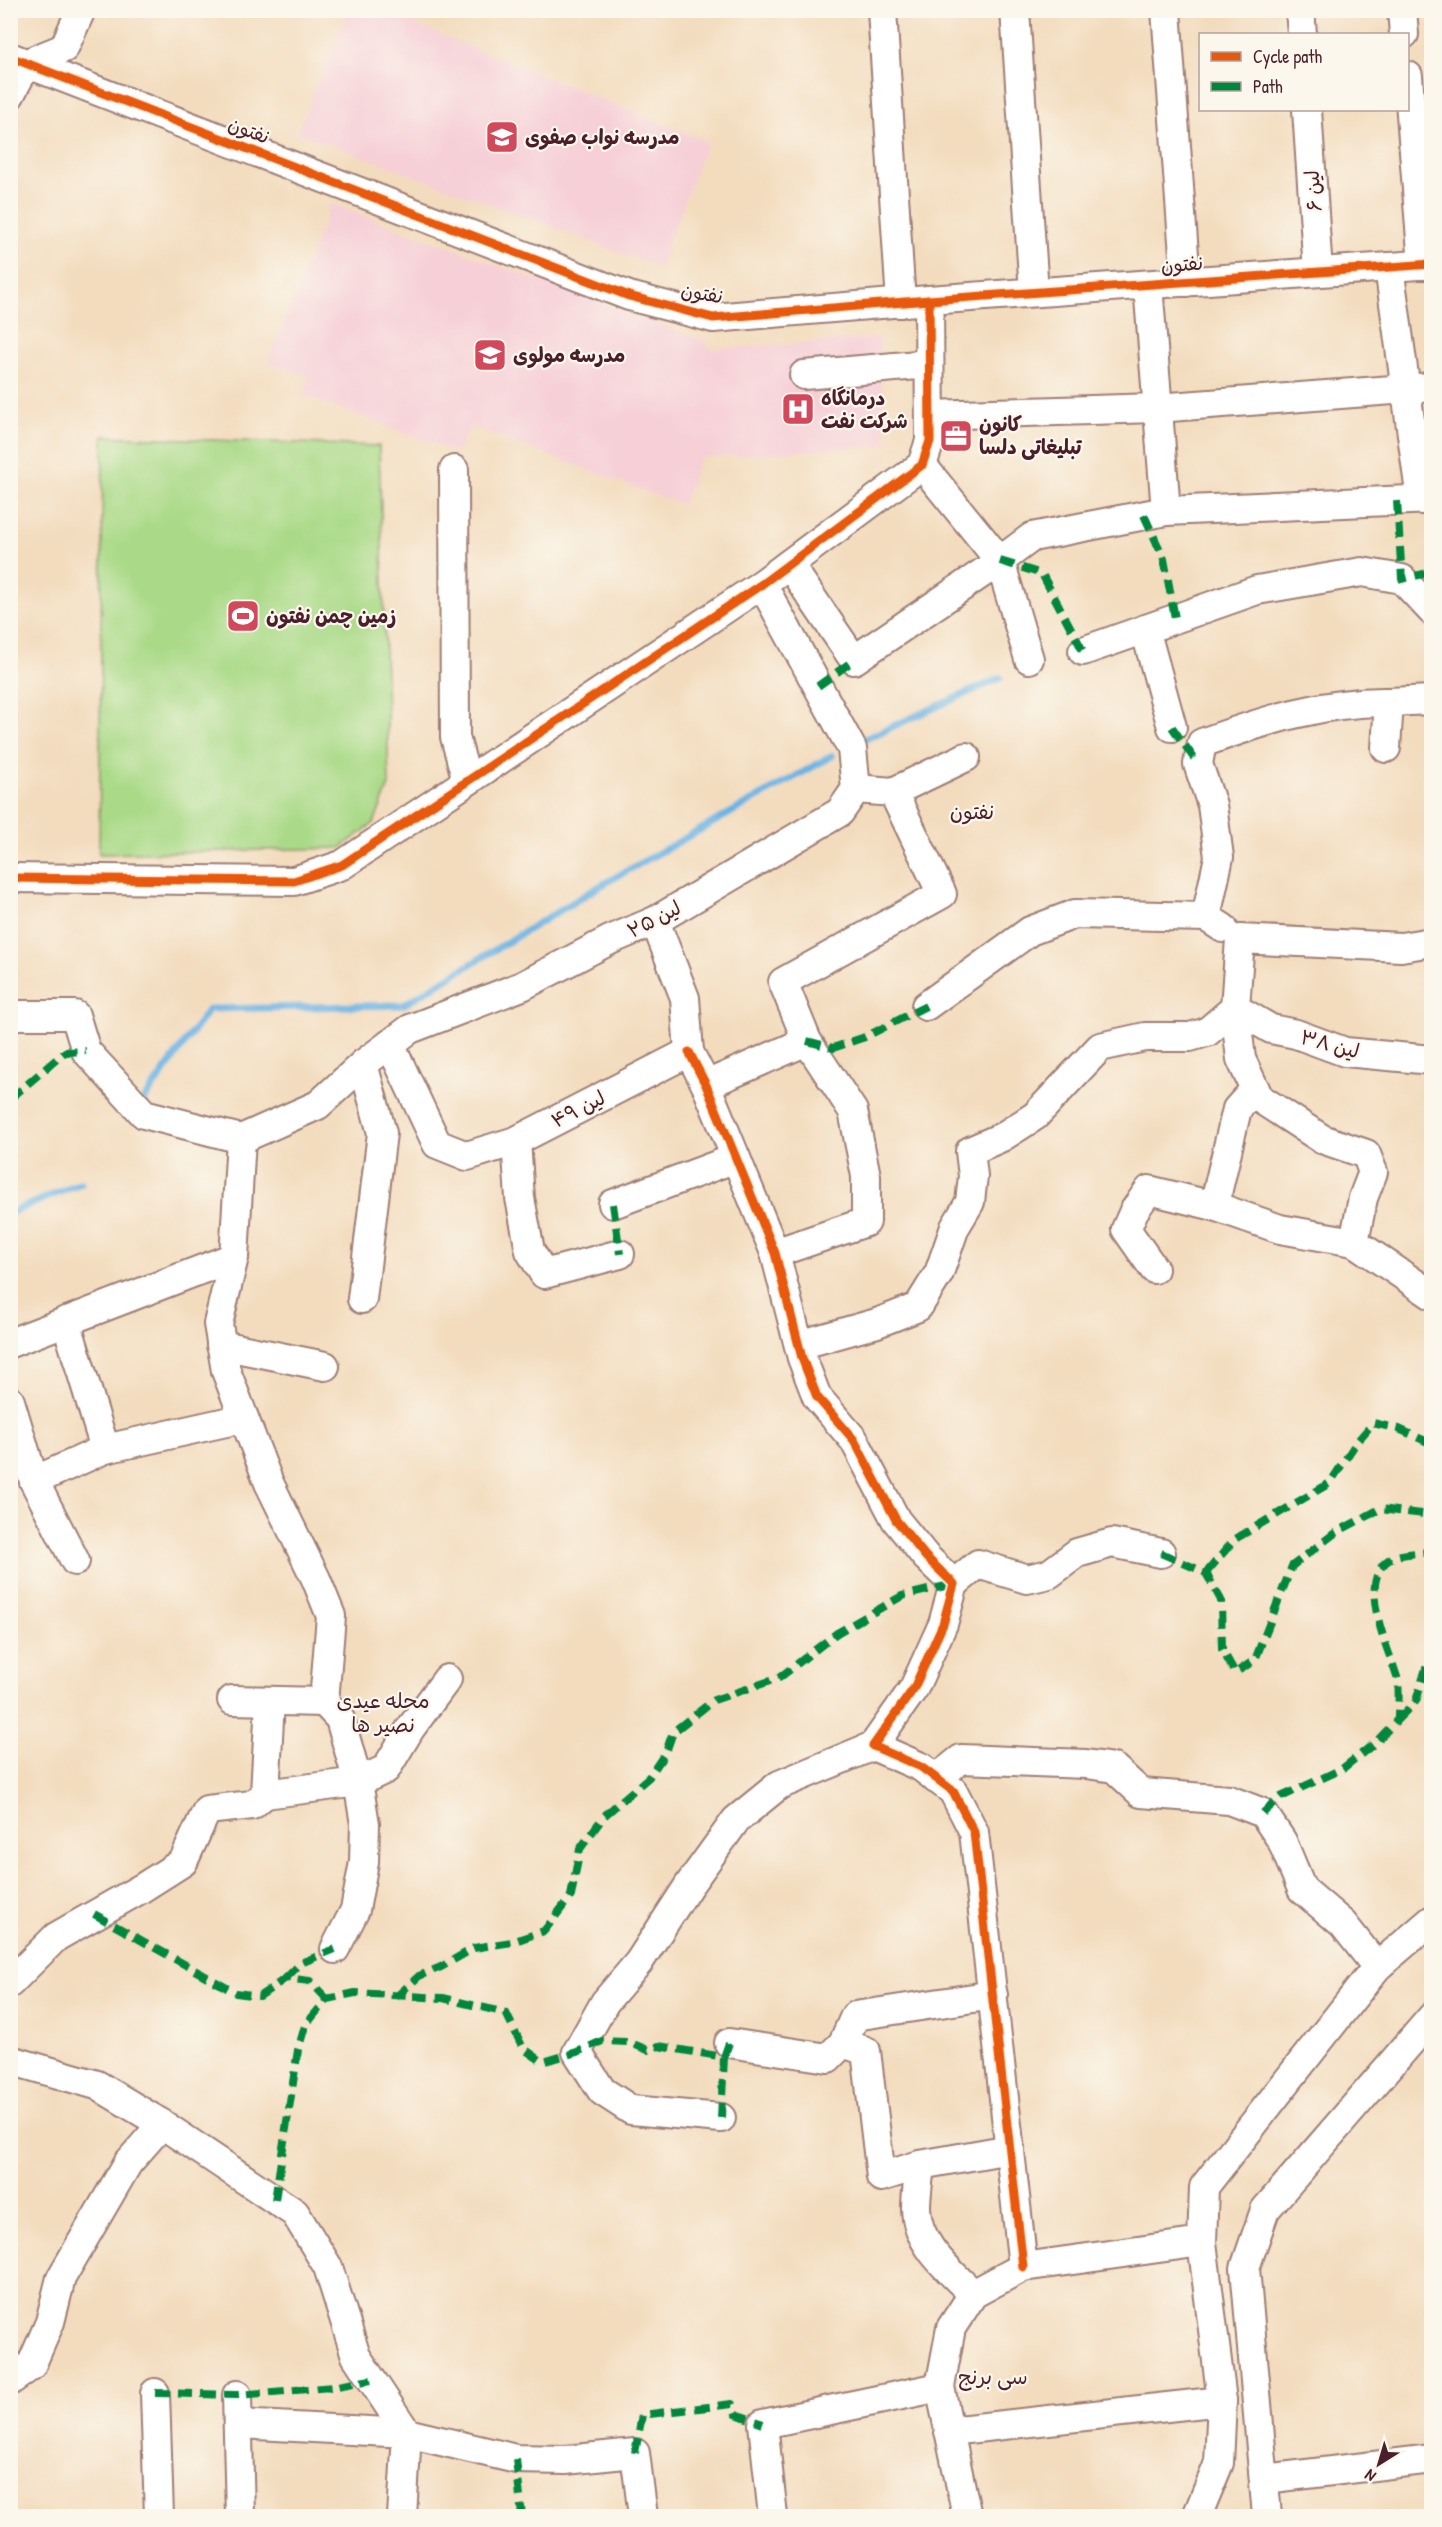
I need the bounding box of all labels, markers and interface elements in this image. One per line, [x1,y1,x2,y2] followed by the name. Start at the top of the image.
[1199,33,1409,111] legend
[1253,44,1323,69] text: Cycle path
[1253,74,1283,99] text: Path
[225,109,274,150] street label: نفتون
[484,119,520,155] school or university icon: مدرسه نواب صفوی
[525,123,680,150] place label: مدرسه نواب صفوی
[1298,169,1327,213] street label: لین ۶
[1160,249,1204,278] street label: نفتون
[679,276,725,309] street label: نفتون
[472,337,508,373] school or university icon: مدرسه مولوی
[513,341,625,368] place label: مدرسه مولوی
[821,384,908,434] place label: درمانگاه شرکت نفت
[780,391,816,427] hospital icon: درمانگاه شرکت نفت
[979,410,1083,460] place label: کانون تبلیغاتی دلسا
[938,418,974,454] office icon: کانون تبلیغاتی دلسا
[225,598,261,634] sports icon: زمین چمن نفتون
[266,602,396,629] place label: زمین چمن نفتون
[950,797,994,826] district label: نفتون
[622,894,685,943] street label: لین ۲۵
[1298,1023,1363,1064] street label: لین ۳۸
[546,1084,609,1134] street label: لین ۴۹
[336,1686,430,1739] district label: محله عیدی نصیر ها
[958,2362,1028,2391] district label: سی برنج
[1349,2434,1409,2494] north arrow
[1360,2464,1380,2487] text: N

